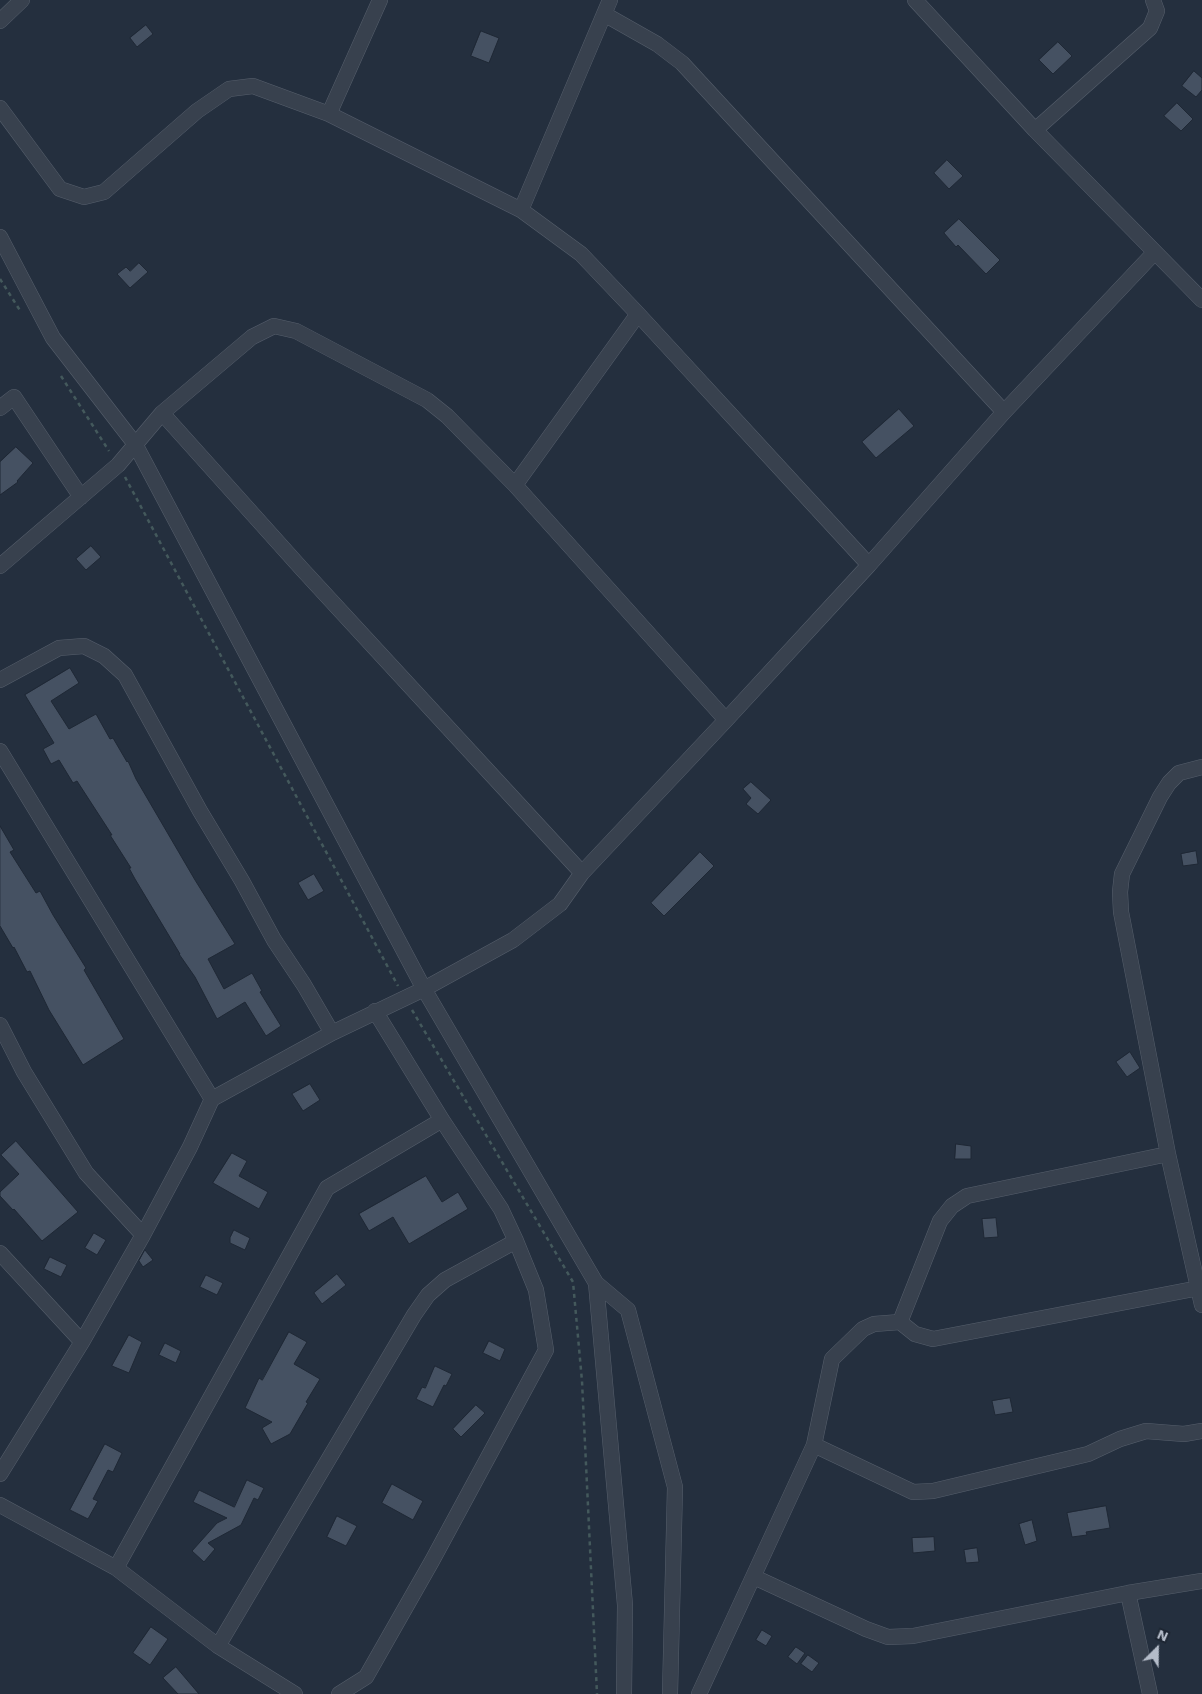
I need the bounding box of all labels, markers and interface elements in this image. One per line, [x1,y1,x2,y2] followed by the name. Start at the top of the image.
[1132,1624,1182,1674] north arrow
[1155,1626,1171,1645] text: N

